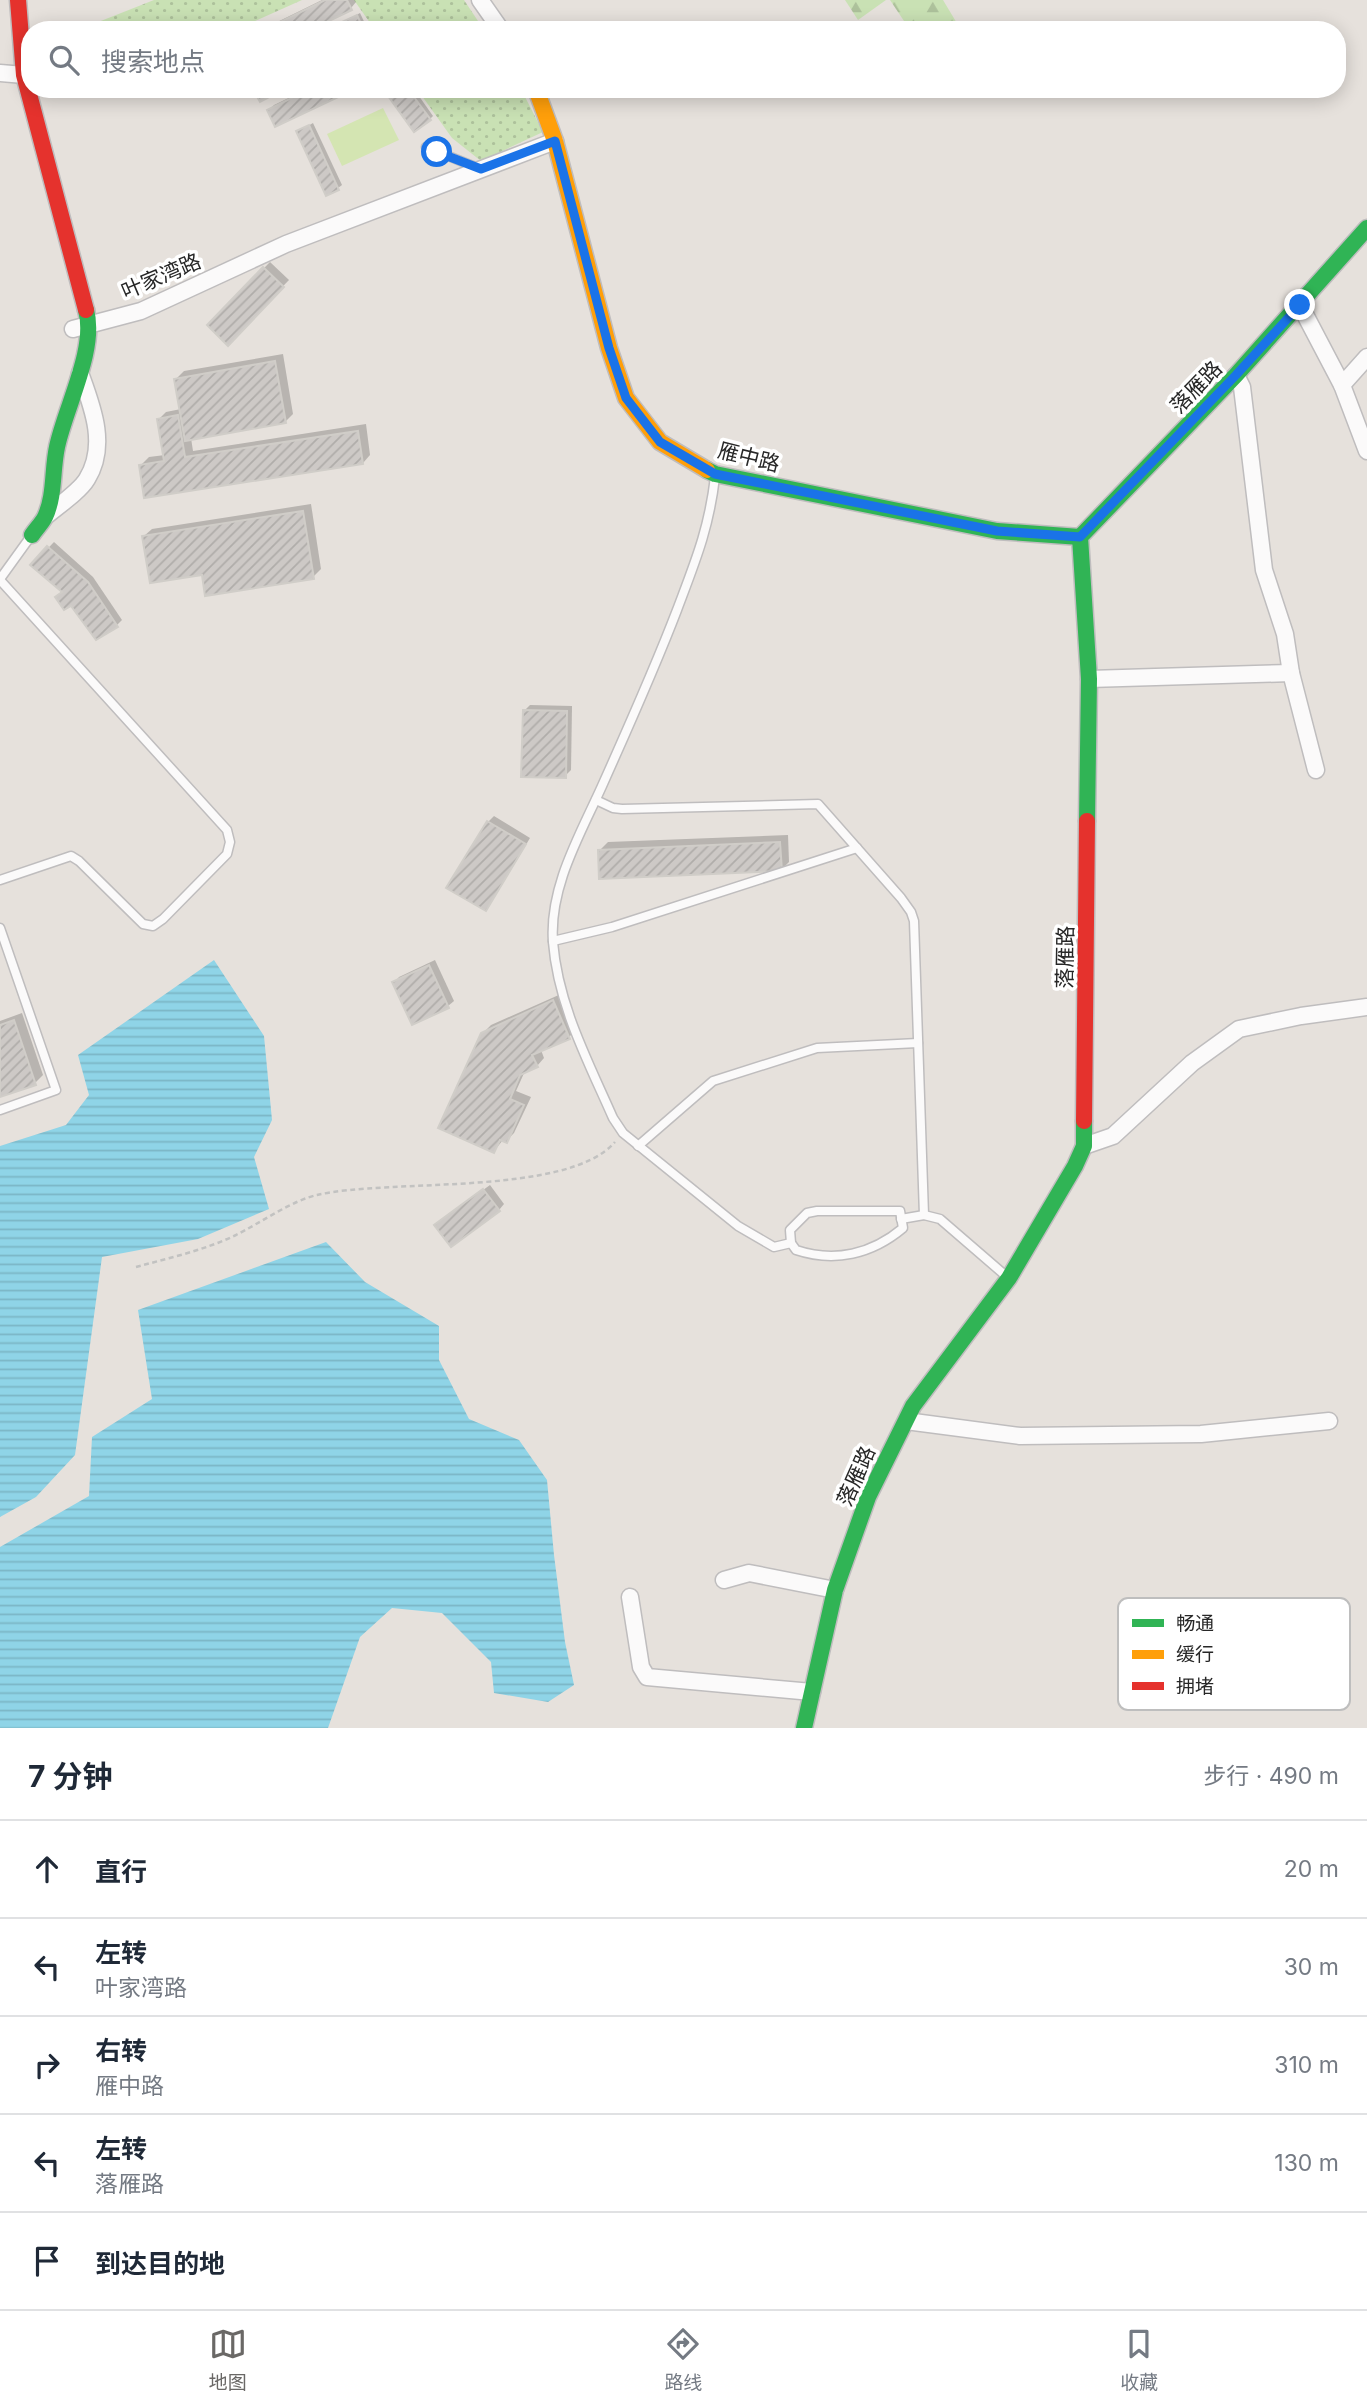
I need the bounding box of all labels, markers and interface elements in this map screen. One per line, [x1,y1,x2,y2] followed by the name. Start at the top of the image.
[21,21,1346,98] search box
[45,41,83,79] icon: search
[101,46,205,77] text: 搜索地点
[421,136,452,167] route start
[117,248,205,304] street label: 叶家湾路
[1284,289,1315,320] route end
[1165,356,1227,418] street label: 落雁路
[715,437,783,477] street label: 雁中路
[1052,925,1078,989] street label: 落雁路
[832,1442,880,1510] street label: 落雁路
[1118,1598,1350,1710] legend
[1176,1612,1214,1635] text: 畅通
[1176,1643,1214,1666] text: 缓行
[1176,1675,1214,1698] text: 拥堵
[28,1758,113,1794] text: 7 分钟
[1203,1762,1339,1790] text: 步行 · 490 m
[28,1850,66,1888] icon: ahead
[1284,1855,1339,1883] text: 20 m
[95,1856,147,1887] text: 直行
[95,1937,147,1968] text: 左转
[28,1948,66,1986] icon: left
[1284,1953,1339,1981] text: 30 m
[95,1974,187,2002] text: 叶家湾路
[95,2035,147,2066] text: 右转
[28,2046,66,2084] icon: right
[1274,2051,1339,2079] text: 310 m
[95,2072,164,2100] text: 雁中路
[95,2133,147,2164] text: 左转
[28,2144,66,2182] icon: left
[1274,2149,1339,2177] text: 130 m
[95,2170,164,2198] text: 落雁路
[28,2242,66,2280] icon: arrive
[95,2248,225,2279] text: 到达目的地
[209,2325,247,2394] tab: 地图
[664,2325,702,2394] tab: 路线
[1120,2325,1158,2394] tab: 收藏

